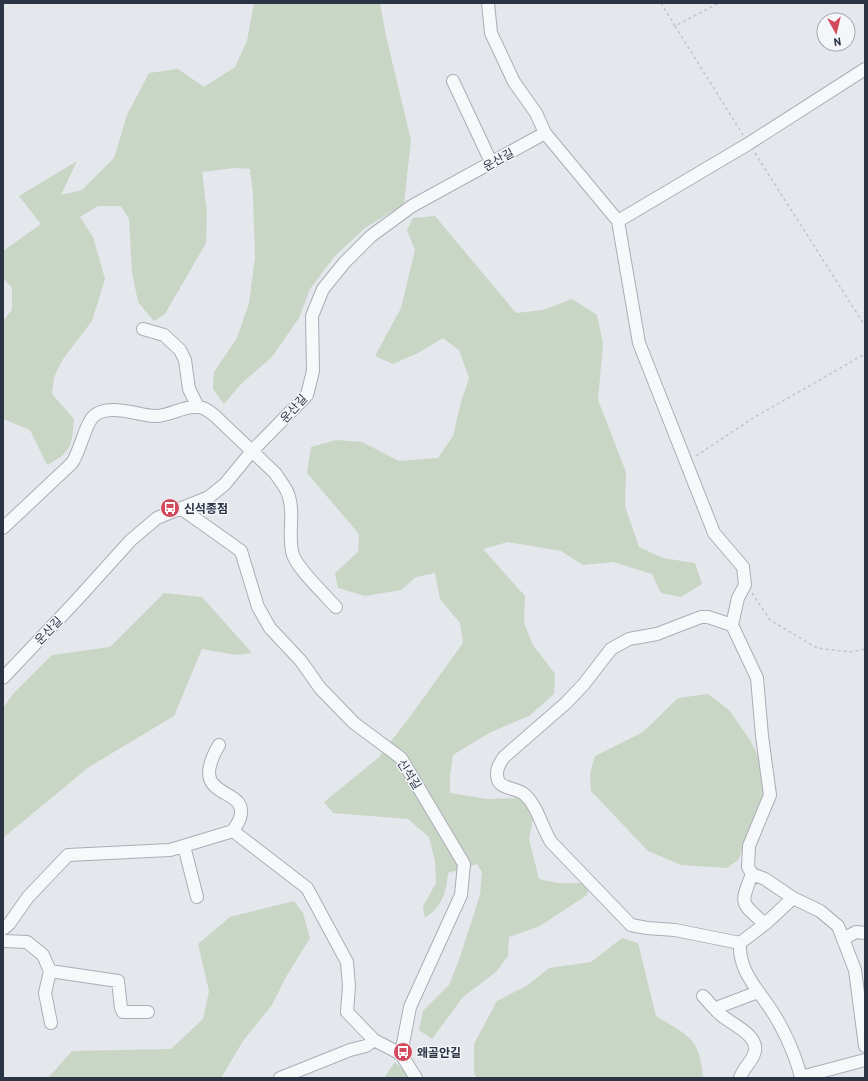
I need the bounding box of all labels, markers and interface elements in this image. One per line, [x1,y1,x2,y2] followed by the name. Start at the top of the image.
[816,12,856,52] north arrow
[833,35,842,49] text: N
[480,145,516,173] street label: 운산길
[277,391,309,425] street label: 운산길
[159,497,181,519] bus stop icon: 신석종점
[184,501,228,515] place label: 신석종점
[31,613,65,647] street label: 운산길
[395,756,425,792] street label: 신석길
[392,1041,414,1063] bus stop icon: 왜골안길
[417,1045,461,1059] place label: 왜골안길

